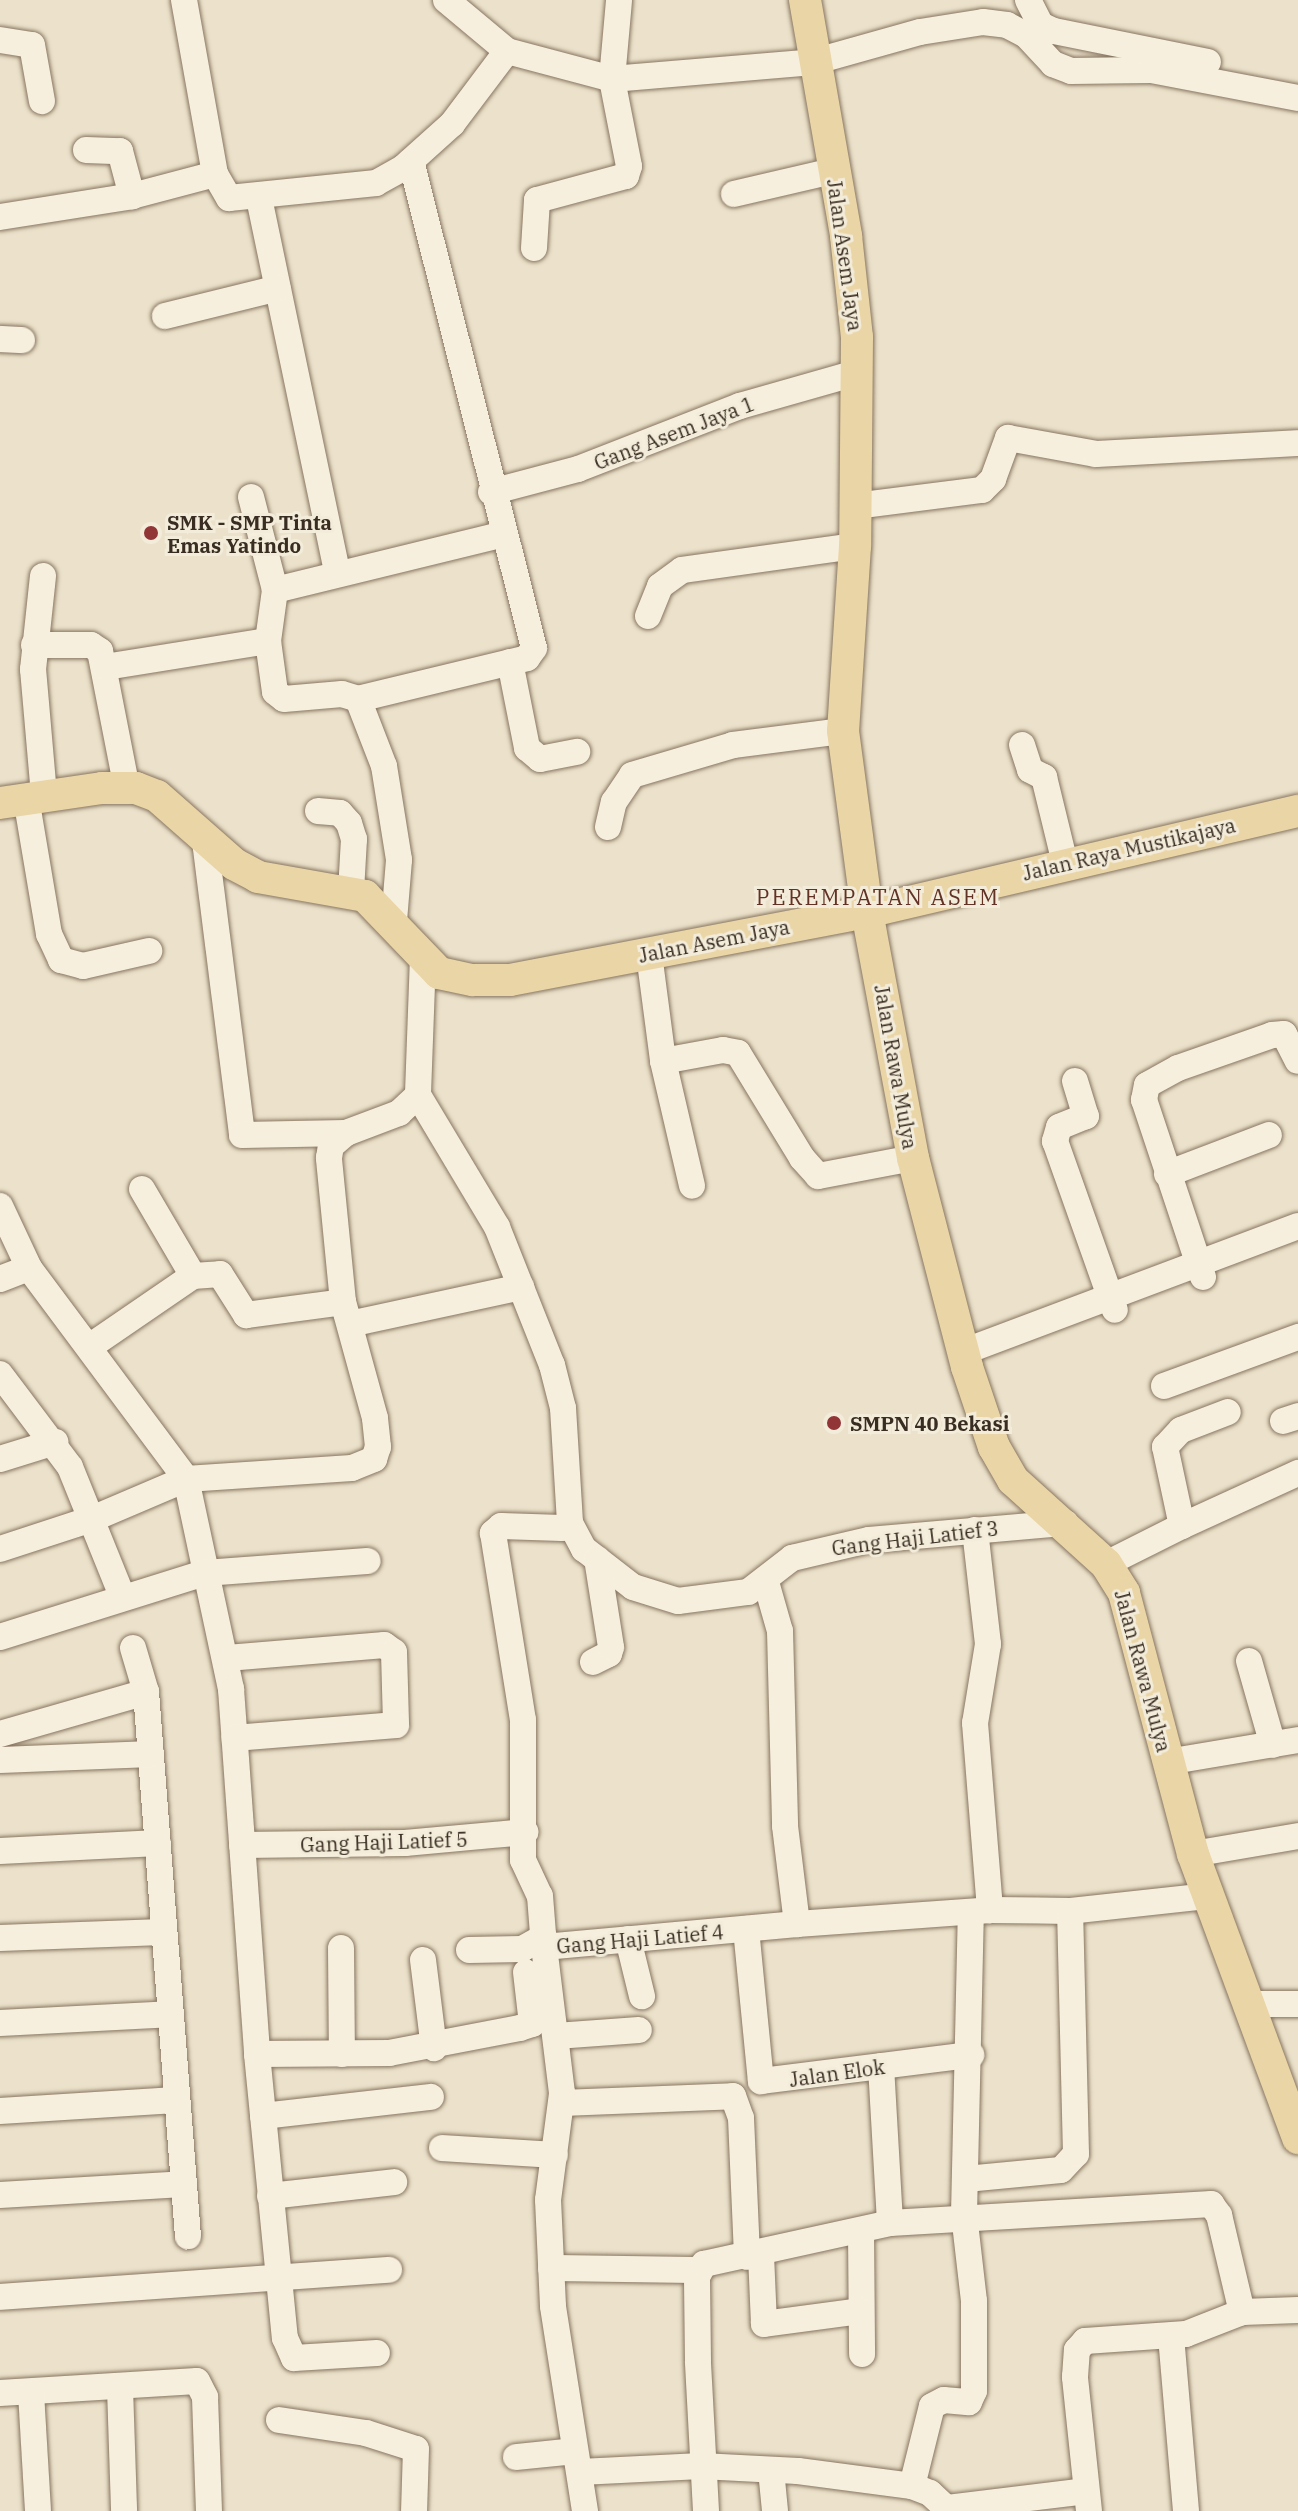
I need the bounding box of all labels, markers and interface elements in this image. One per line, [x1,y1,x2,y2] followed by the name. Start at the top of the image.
[822,177,868,333] street label: Jalan Asem Jaya
[591,391,757,475] street label: Gang Asem Jaya 1
[167,510,332,557] place label: SMK - SMP Tinta Emas Yatindo
[142,524,160,542] marker: SMK - SMP Tinta Emas Yatindo
[1020,813,1238,885] street label: Jalan Raya Mustikajaya
[756,884,1000,910] district label: PEREMPATAN ASEM
[636,915,792,967] street label: Jalan Asem Jaya
[870,983,922,1151] street label: Jalan Rawa Mulya
[850,1411,1009,1435] place label: SMPN 40 Bekasi
[825,1414,843,1432] marker: SMPN 40 Bekasi
[830,1516,1000,1560] street label: Gang Haji Latief 3
[1110,1587,1176,1755] street label: Jalan Rawa Mulya
[300,1827,468,1857] street label: Gang Haji Latief 5
[555,1920,725,1958] street label: Gang Haji Latief 4
[788,2054,886,2092] street label: Jalan Elok

